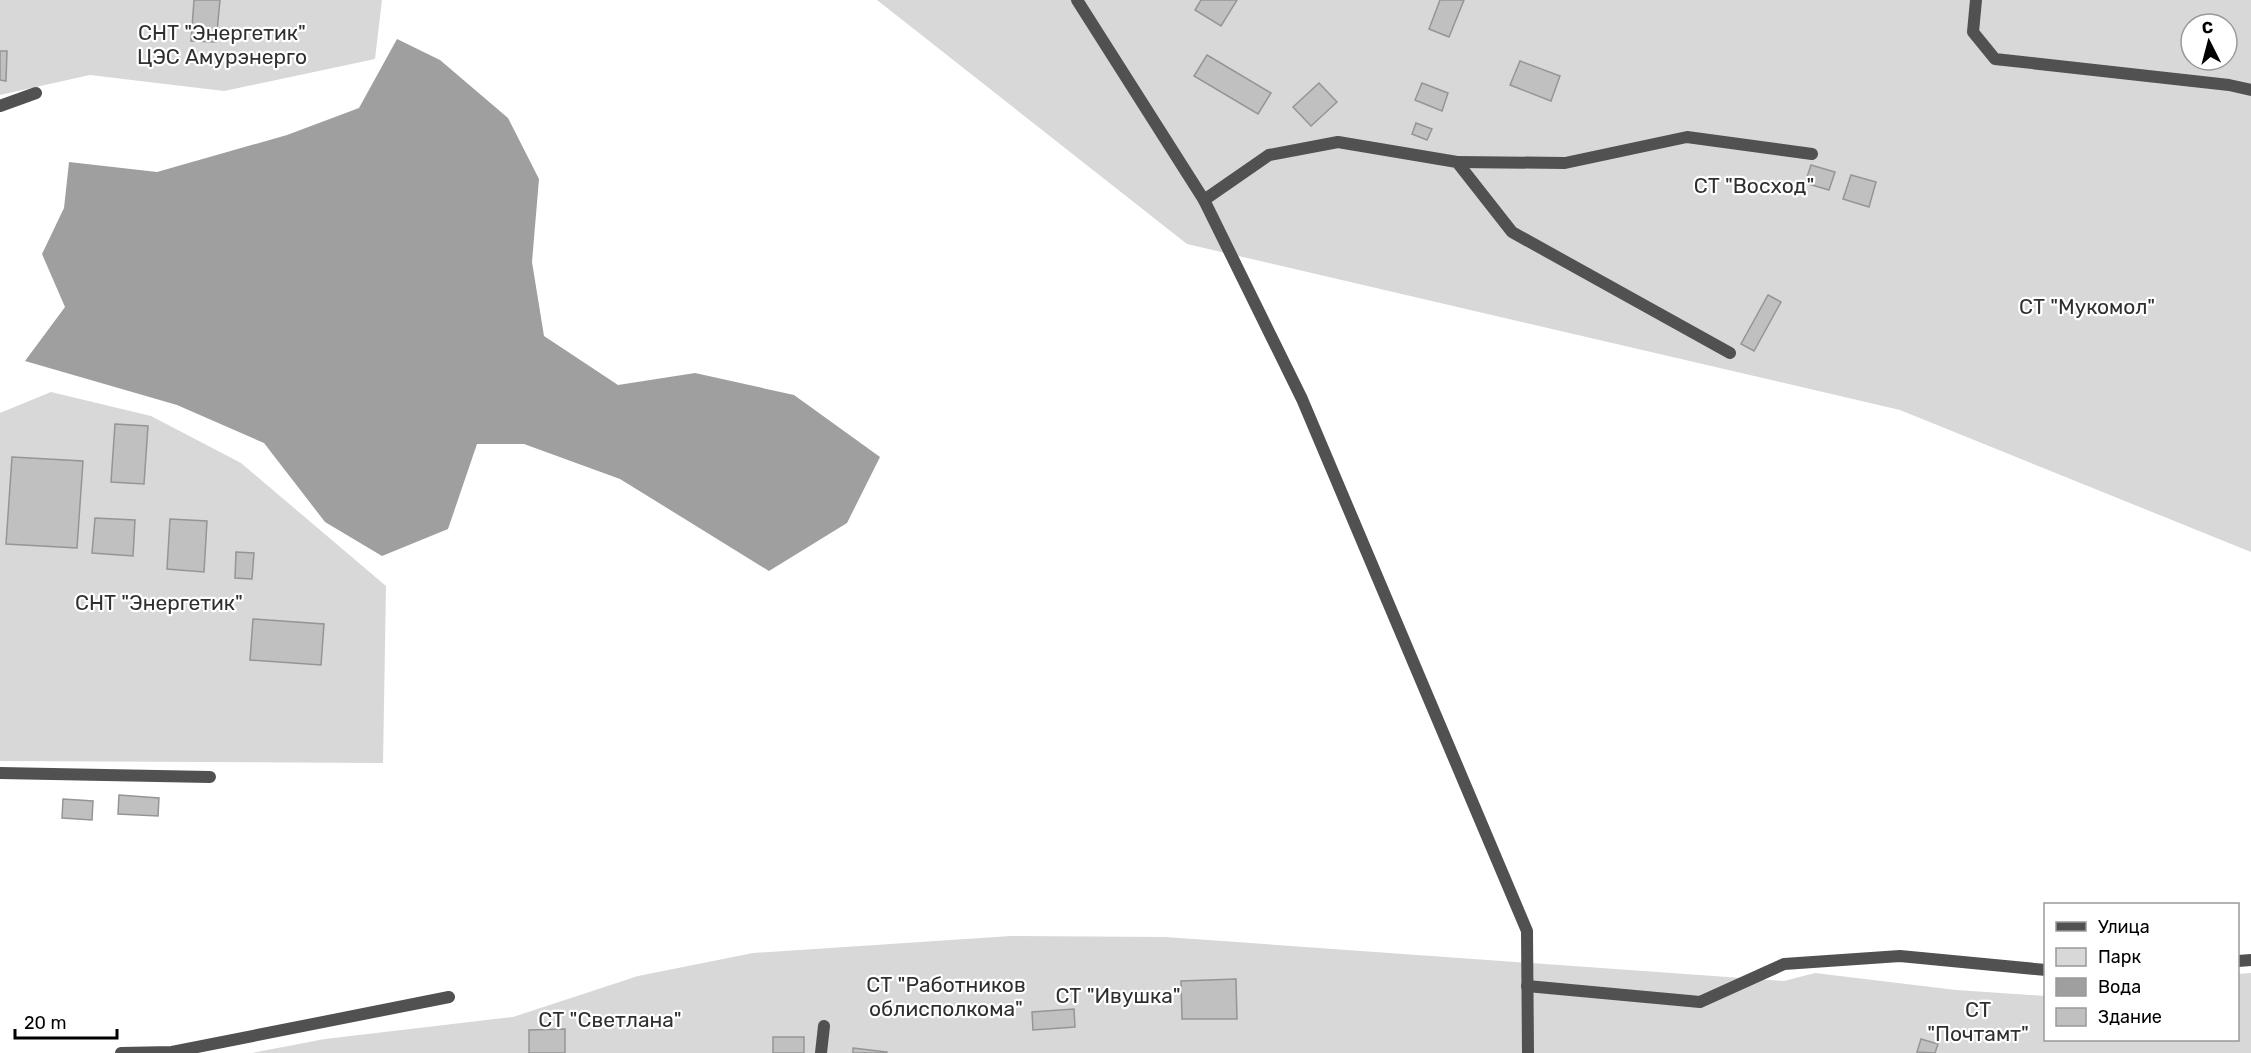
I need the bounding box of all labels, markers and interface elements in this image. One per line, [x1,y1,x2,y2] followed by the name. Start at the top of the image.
[2179,12,2239,72] north arrow
[2201,18,2214,38] text: С
[137,20,307,69] park label: СНТ "Энергетик" ЦЭС Амурэнерго
[1694,173,1814,198] park label: СТ "Восход"
[2019,294,2155,319] park label: СТ "Мукомол"
[75,590,243,615] park label: СНТ "Энергетик"
[2044,903,2239,1041] legend
[2098,916,2150,938] text: Улица
[2098,946,2142,968] text: Парк
[866,972,1026,1021] park label: СТ "Работников облисполкома"
[2098,976,2141,998] text: Вода
[1055,983,1181,1008] park label: СТ "Ивушка"
[1927,997,2029,1046] park label: СТ "Почтамт"
[15,1002,117,1040] scale bar
[2098,1006,2162,1028] text: Здание
[538,1007,682,1032] park label: СТ "Светлана"
[24,1012,66,1034] text: 20 m

